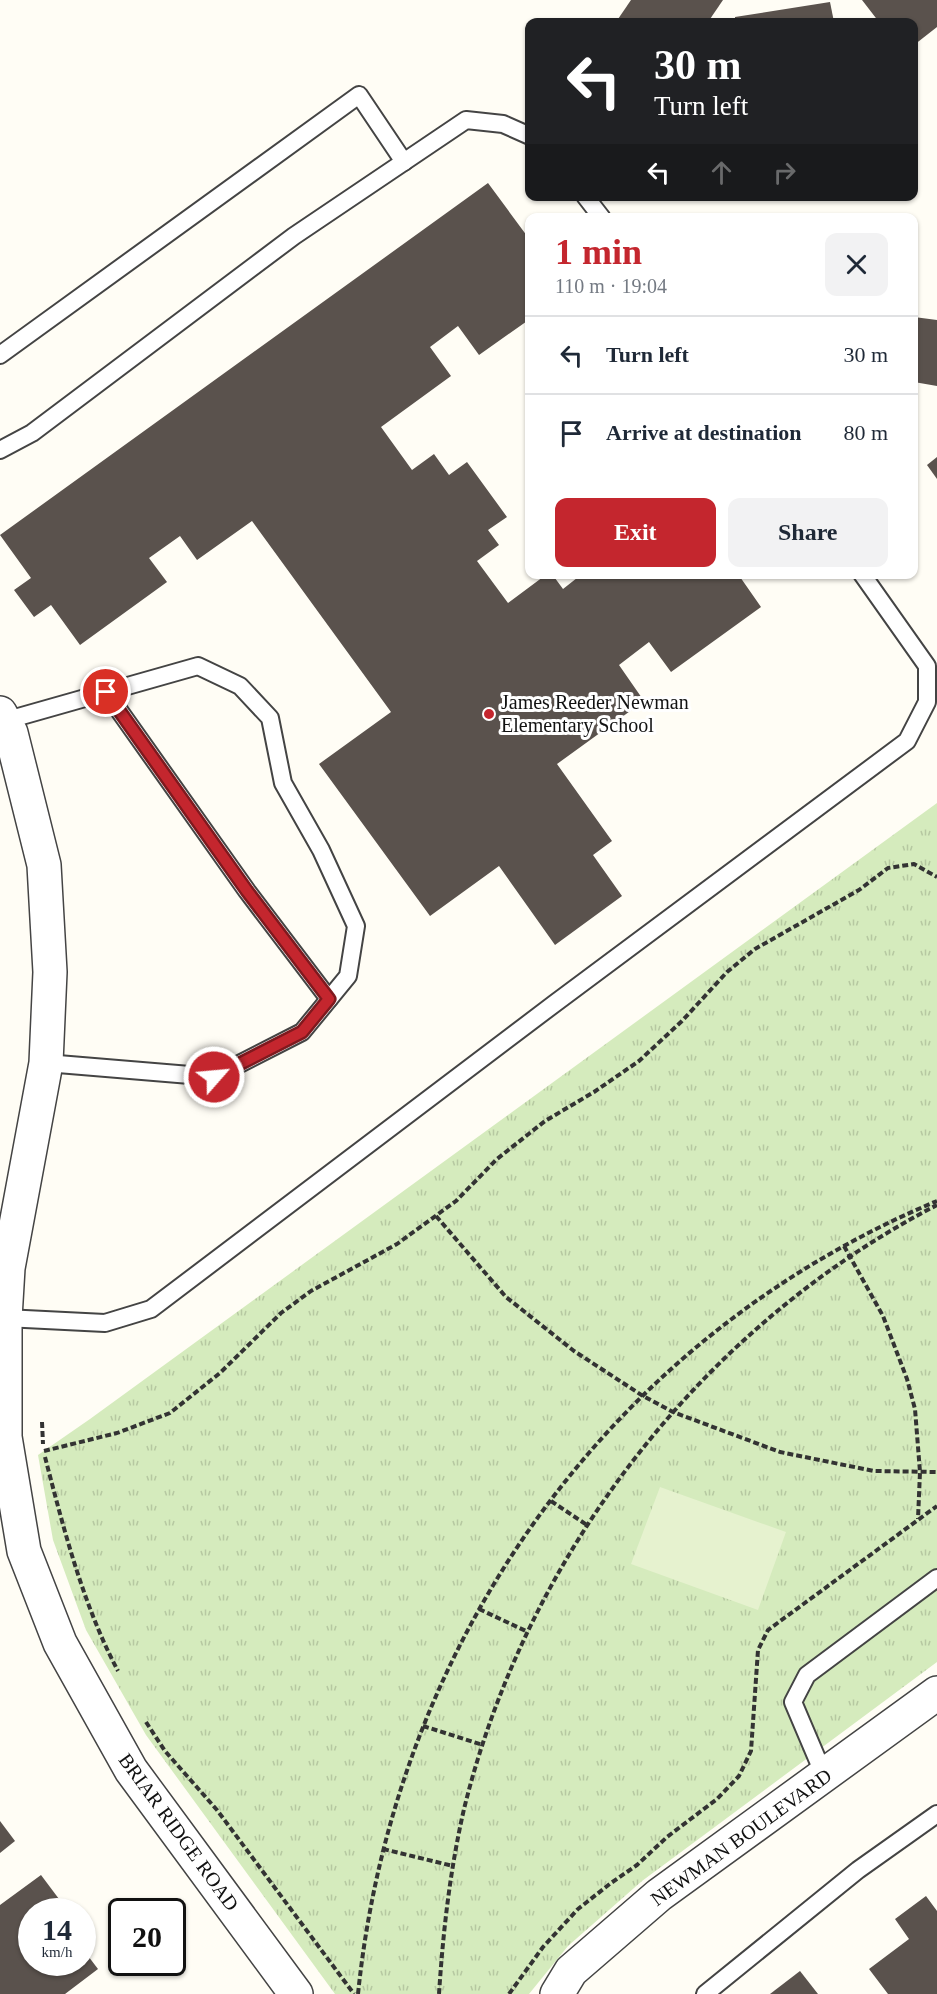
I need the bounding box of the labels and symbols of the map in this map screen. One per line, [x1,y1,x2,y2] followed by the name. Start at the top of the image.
[80,666,131,717] pin
[501,691,689,737] place label: James Reeder Newman Elementary School
[482,707,496,721] marker: James Reeder Newman Elementary School
[182,1045,246,1109] position arrow
[115,1749,243,1915] street label: BRIAR RIDGE ROAD
[646,1764,836,1910] street label: NEWMAN BOULEVARD
[108,1898,186,1976] speed limit sign: 20

